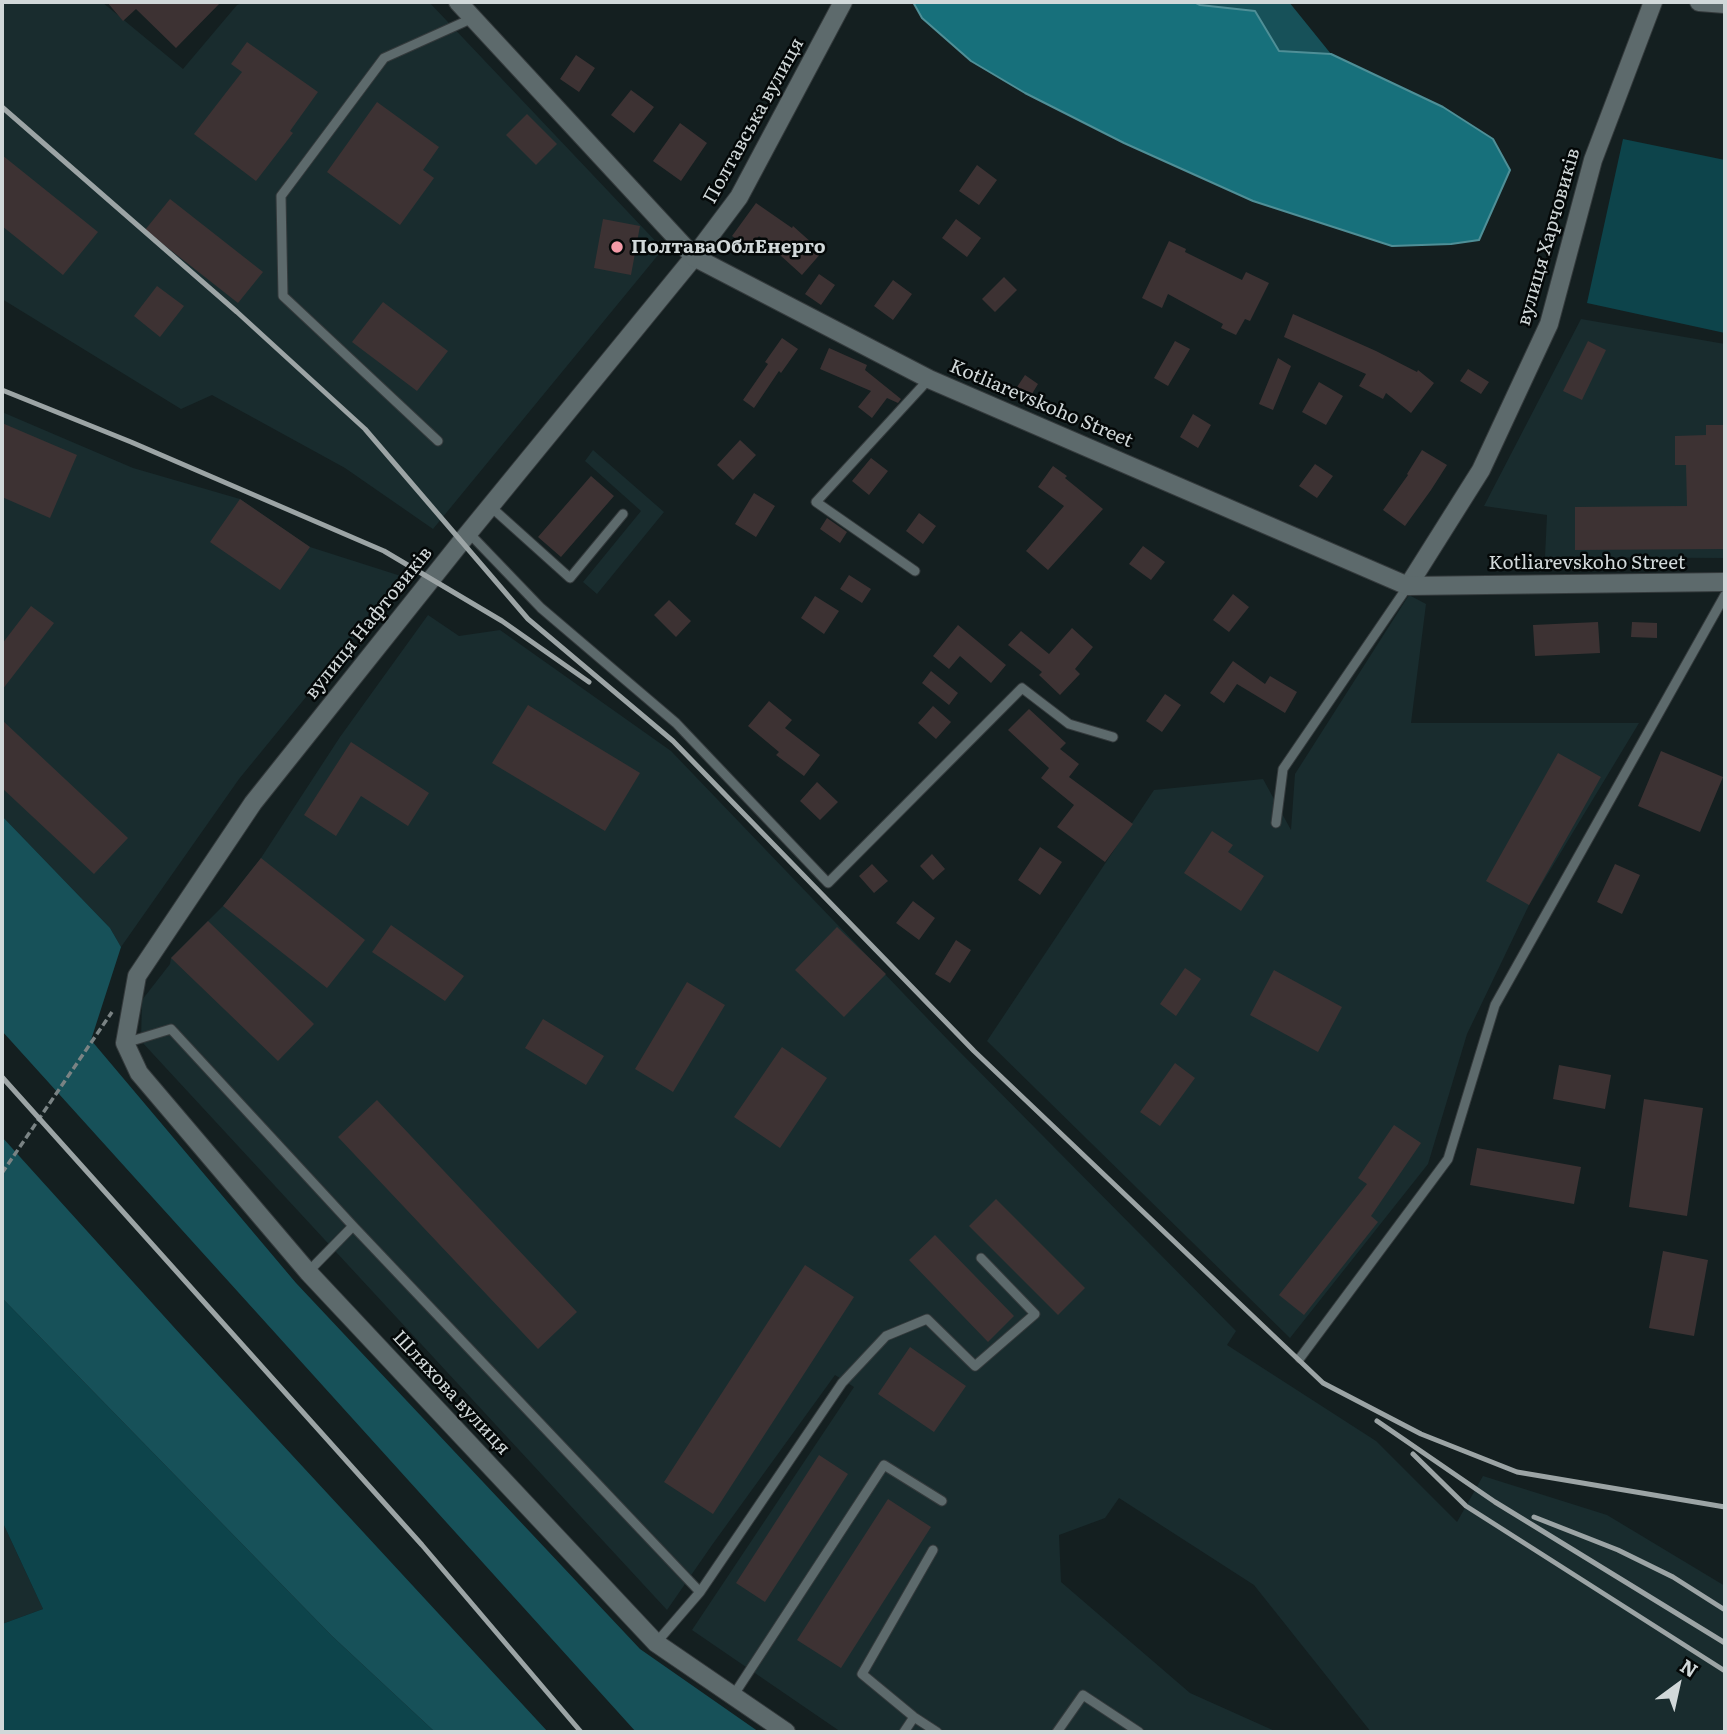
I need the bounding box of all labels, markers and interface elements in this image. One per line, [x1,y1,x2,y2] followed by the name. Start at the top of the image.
[699,34,809,208] street label: Полтавська вулиця
[1513,146,1585,328] street label: вулиця Харчовиків
[631,236,826,258] place label: ПолтаваОблЕнерго
[609,239,625,255] marker: ПолтаваОблЕнерго
[946,355,1136,453] street label: Kotliarevskoho Street
[301,542,437,704] street label: вулиця Нафтовиків
[1489,552,1685,574] street label: Kotliarevskoho Street
[388,1326,514,1460] street label: Шляхова вулиця
[1643,1650,1713,1720] north arrow
[1675,1651,1704,1683] text: N

